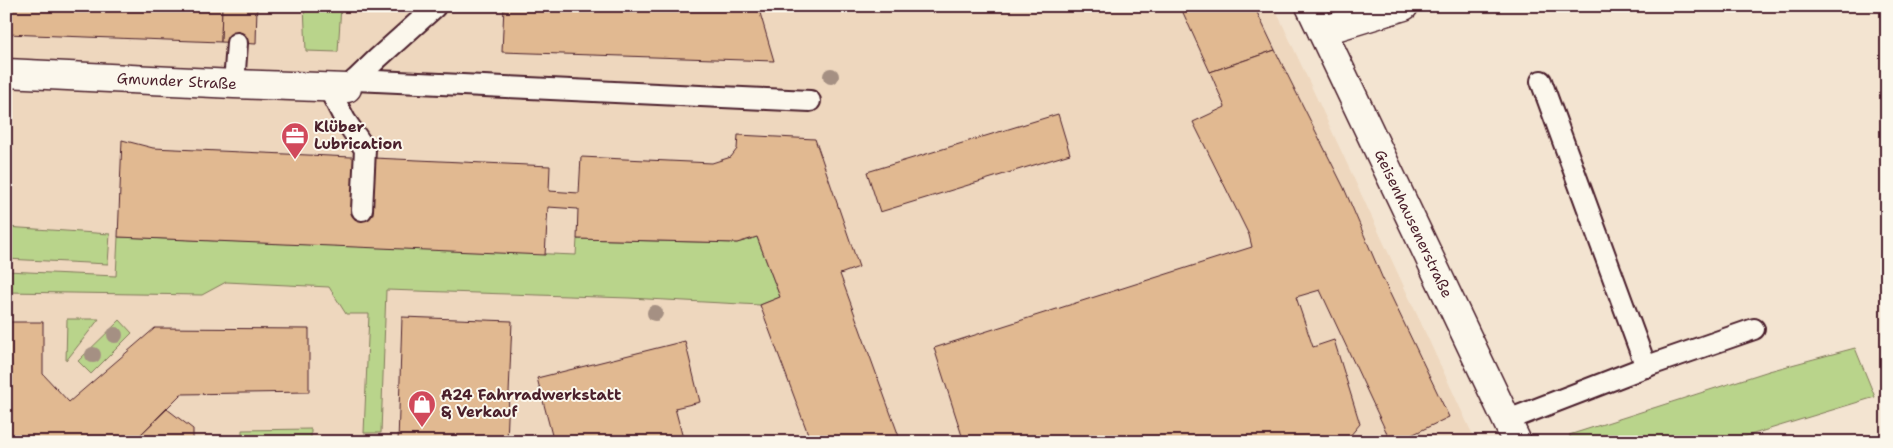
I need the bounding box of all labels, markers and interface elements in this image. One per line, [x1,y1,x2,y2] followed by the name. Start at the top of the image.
[116,68,237,94] street label: Gmunder Straße
[314,117,402,154] place label: Klüber Lubrication
[280,121,310,160] office icon: Klüber Lubrication
[1370,146,1457,301] street label: Geisenhausenerstraße
[441,385,621,422] place label: A24 Fahrradwerkstatt & Verkauf
[407,389,437,428] shop icon: A24 Fahrradwerkstatt & Verkauf

